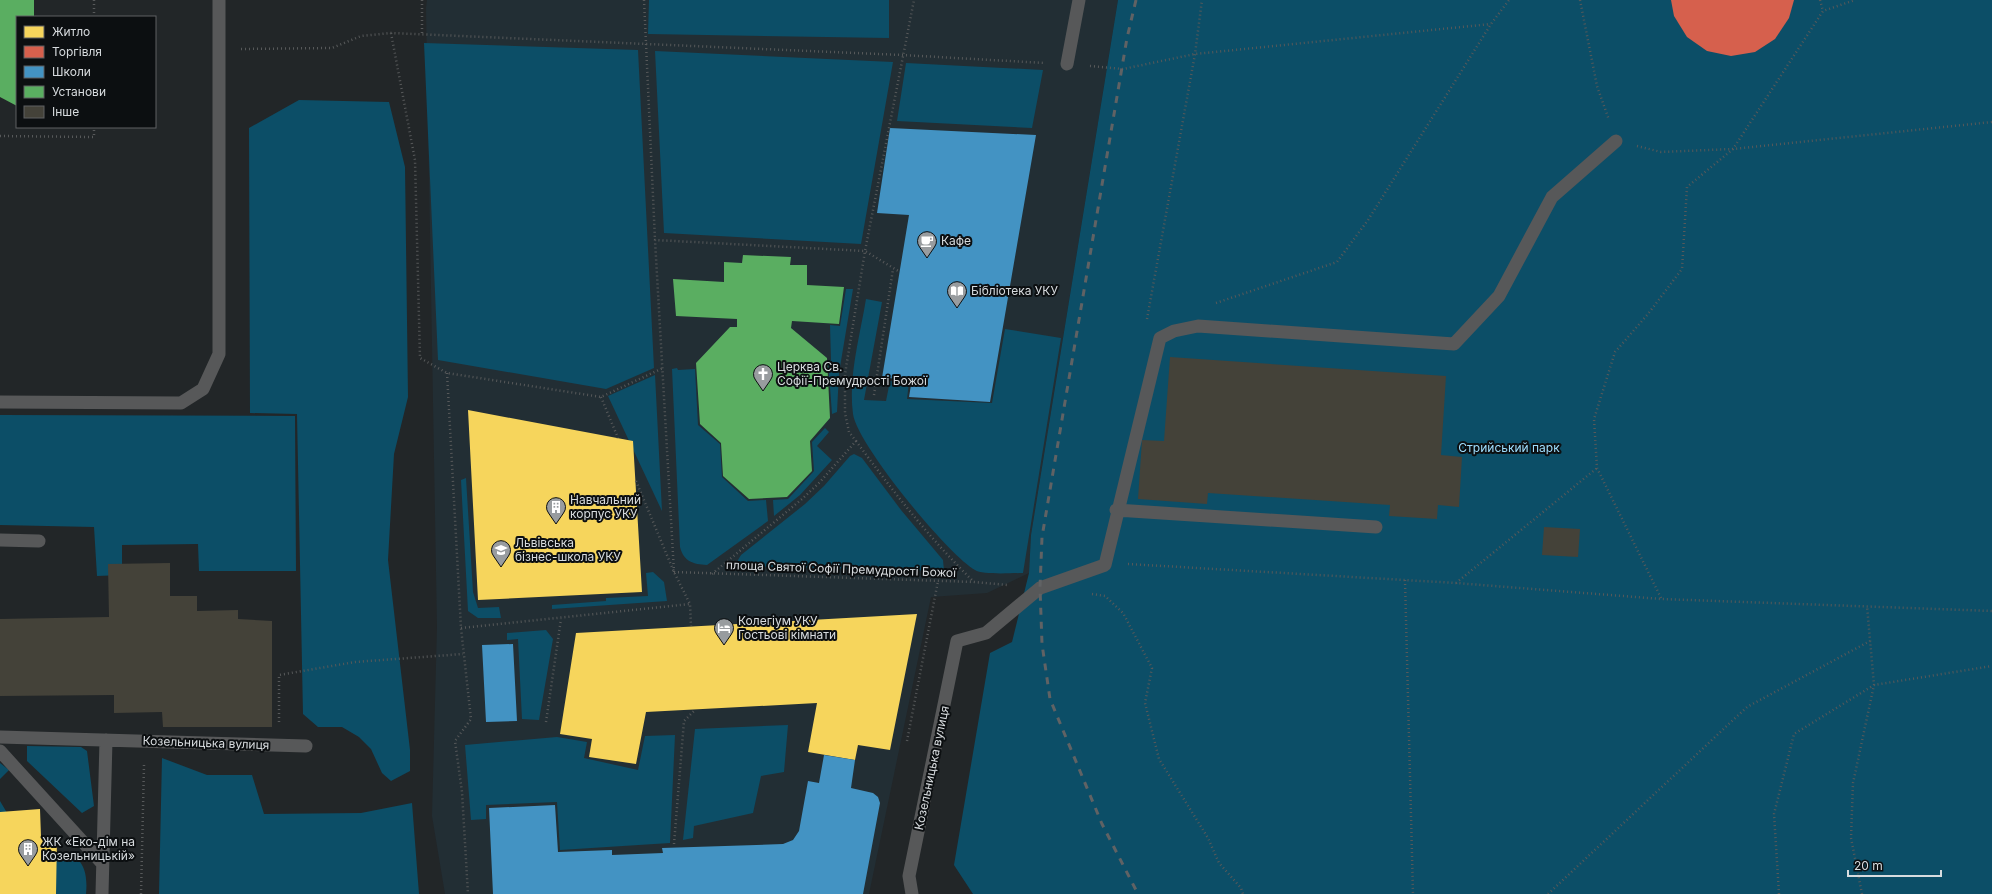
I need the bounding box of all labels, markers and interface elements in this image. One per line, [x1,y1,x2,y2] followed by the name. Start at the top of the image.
[16,16,156,128] legend
[52,24,90,39] text: Житло
[52,44,102,59] text: Торгівля
[52,64,91,79] text: Школи
[52,84,106,99] text: Установи
[52,104,79,119] text: Інше
[916,230,938,258] cafe icon: Кафе
[941,233,971,248] place label: Кафе
[946,280,968,308] library icon: Бібліотека УКУ
[971,283,1058,298] place label: Бібліотека УКУ
[777,359,928,388] place label: Церква Св. Софії-Премудрості Божої
[752,363,774,391] church icon: Церква Св. Софії-Премудрості Божої
[1458,440,1560,455] park label: Стрийський парк
[570,492,641,521] place label: Навчальний корпус УКУ
[545,496,567,524] building icon: Навчальний корпус УКУ
[515,535,621,564] place label: Львівська бізнес-школа УКУ
[490,539,512,567] school or university icon: Львівська бізнес-школа УКУ
[726,557,957,580] street label: площа Святої Софії Премудрості Божої
[738,613,836,642] place label: Колегіум УКУ Гостьові кімнати
[713,617,735,645] hotel icon: Колегіум УКУ Гостьові кімнати
[911,704,952,831] street label: Козельницька вулиця
[142,733,270,752] street label: Козельницька вулиця
[42,834,135,863] place label: ЖК «Еко-дім на Козельницькій»
[17,838,39,866] building icon: ЖК «Еко-дім на Козельницькій»
[1848,852,1941,878] scale bar
[1854,858,1883,873] text: 20 m

